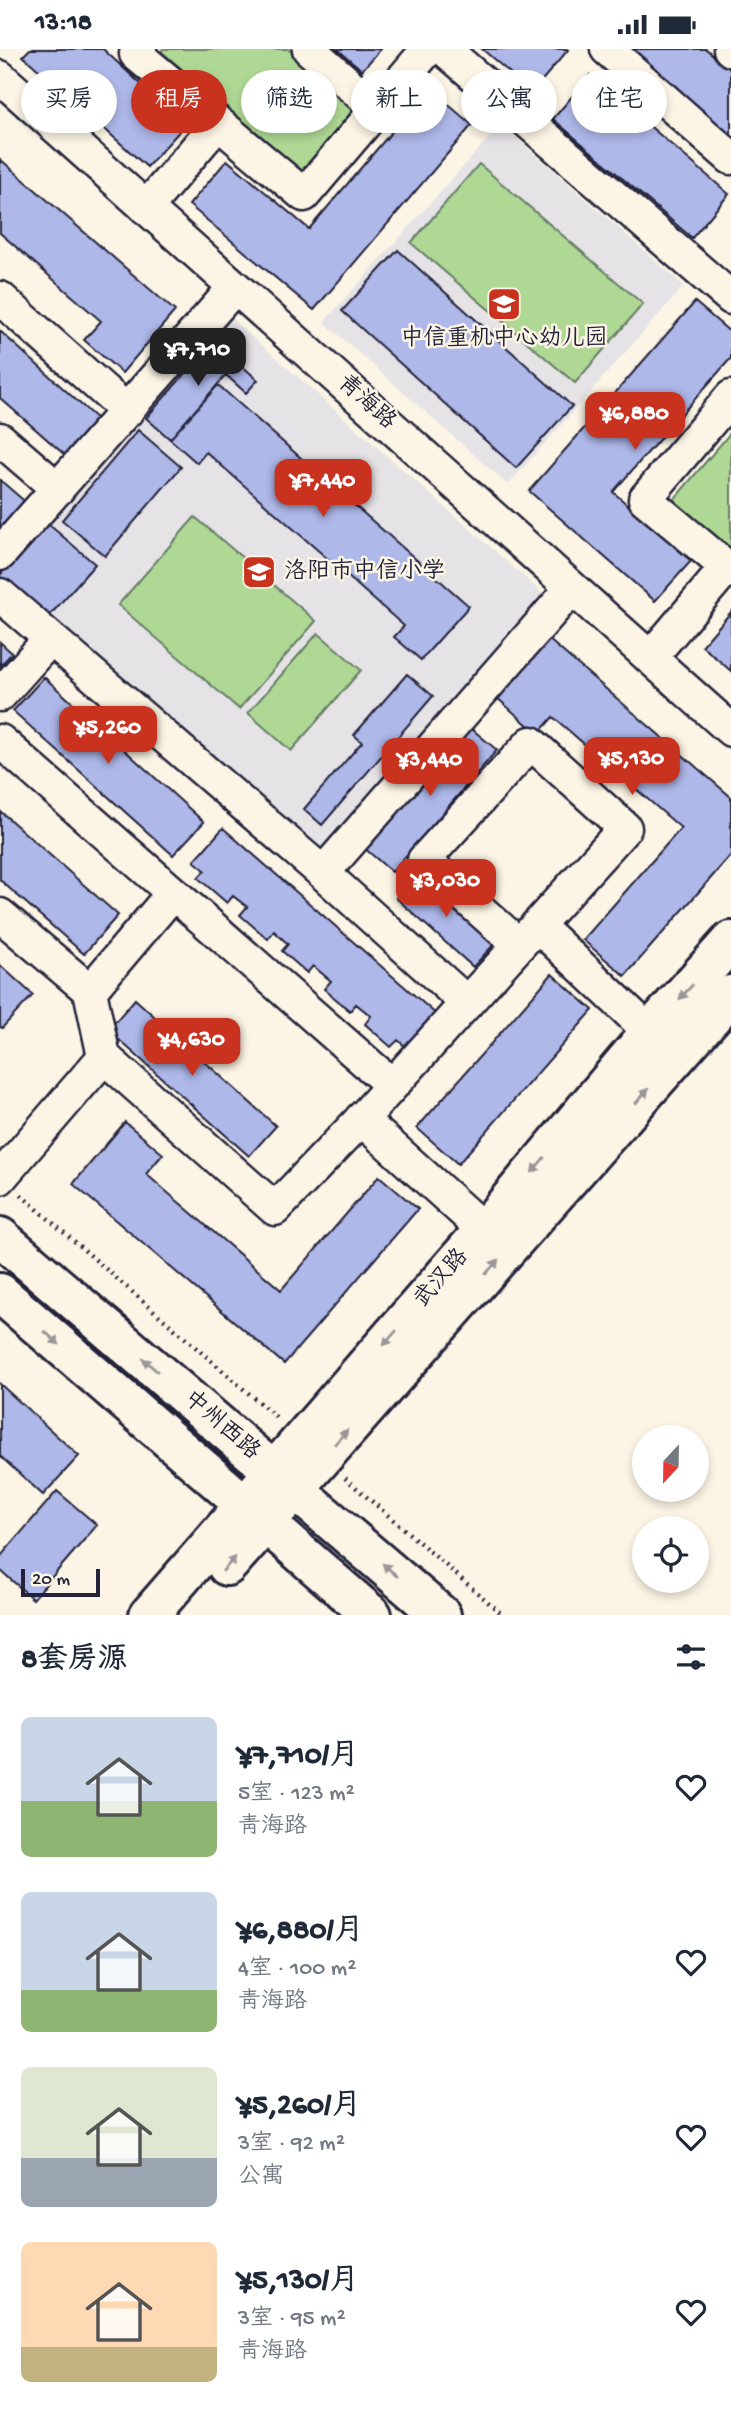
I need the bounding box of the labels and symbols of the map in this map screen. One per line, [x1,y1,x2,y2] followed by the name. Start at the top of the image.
[485,285,523,323] school or university icon: 中信重机中心幼儿园
[401,325,608,353] place label: 中信重机中心幼儿园
[141,329,255,388] pin: ¥7,710
[331,369,401,436] street label: 青海路
[578,393,692,452] pin: ¥6,880
[266,459,380,519] pin: ¥7,440
[240,553,278,591] school or university icon: 洛阳市中信小学
[284,558,445,586] place label: 洛阳市中信小学
[51,707,165,766] pin: ¥5,260
[575,737,689,797] pin: ¥5,130
[373,739,487,798] pin: ¥3,440
[389,859,503,919] pin: ¥3,030
[678,983,694,1001] one-way arrow
[135,1019,249,1078] pin: ¥4,630
[634,1087,650,1105] one-way arrow
[531,1157,546,1174] one-way arrow
[408,1243,475,1314] street label: 武汉路
[483,1258,499,1275] one-way arrow
[43,1330,60,1345] one-way arrow
[383,1330,399,1347] one-way arrow
[142,1358,159,1373] one-way arrow
[177,1385,265,1466] street label: 中州西路
[632,1425,709,1501] north arrow
[333,1428,349,1446] one-way arrow
[220,1556,236,1573] one-way arrow
[381,1562,399,1578] one-way arrow
[21,1566,100,1598] scale bar

